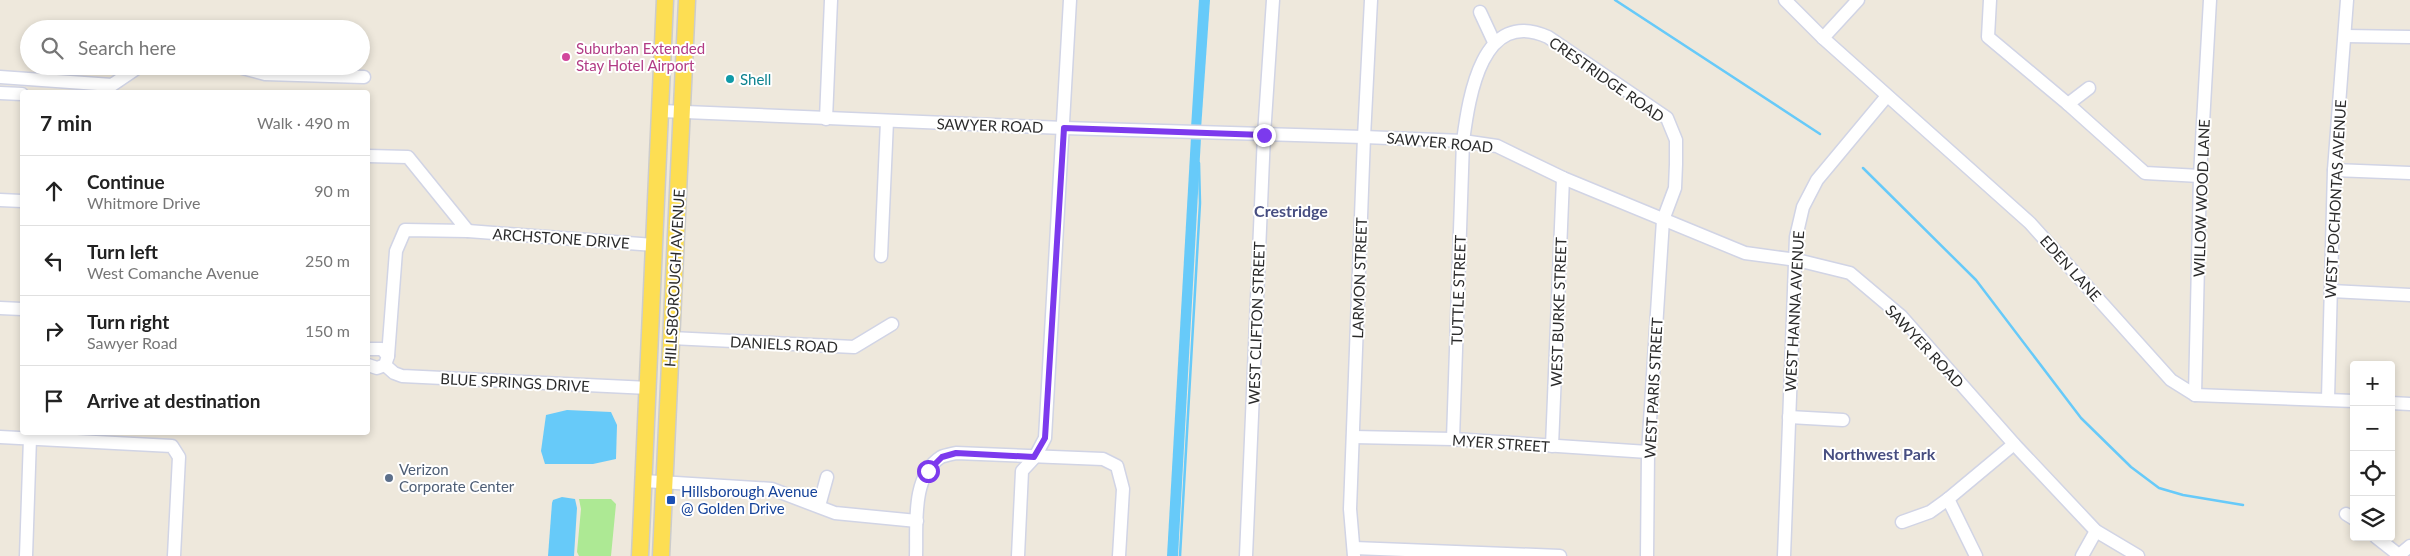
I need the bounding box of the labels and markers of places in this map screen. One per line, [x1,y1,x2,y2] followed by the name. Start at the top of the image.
[576,39,705,74] place label: Suburban Extended Stay Hotel Airport
[560,51,572,63] marker: Suburban Extended Stay Hotel Airport
[740,70,771,88] place label: Shell
[724,73,736,85] marker: Shell
[399,460,515,495] place label: Verizon Corporate Center
[383,472,395,484] marker: Verizon Corporate Center
[681,482,818,517] place label: Hillsborough Avenue @ Golden Drive
[665,494,677,506] marker: Hillsborough Avenue @ Golden Drive

